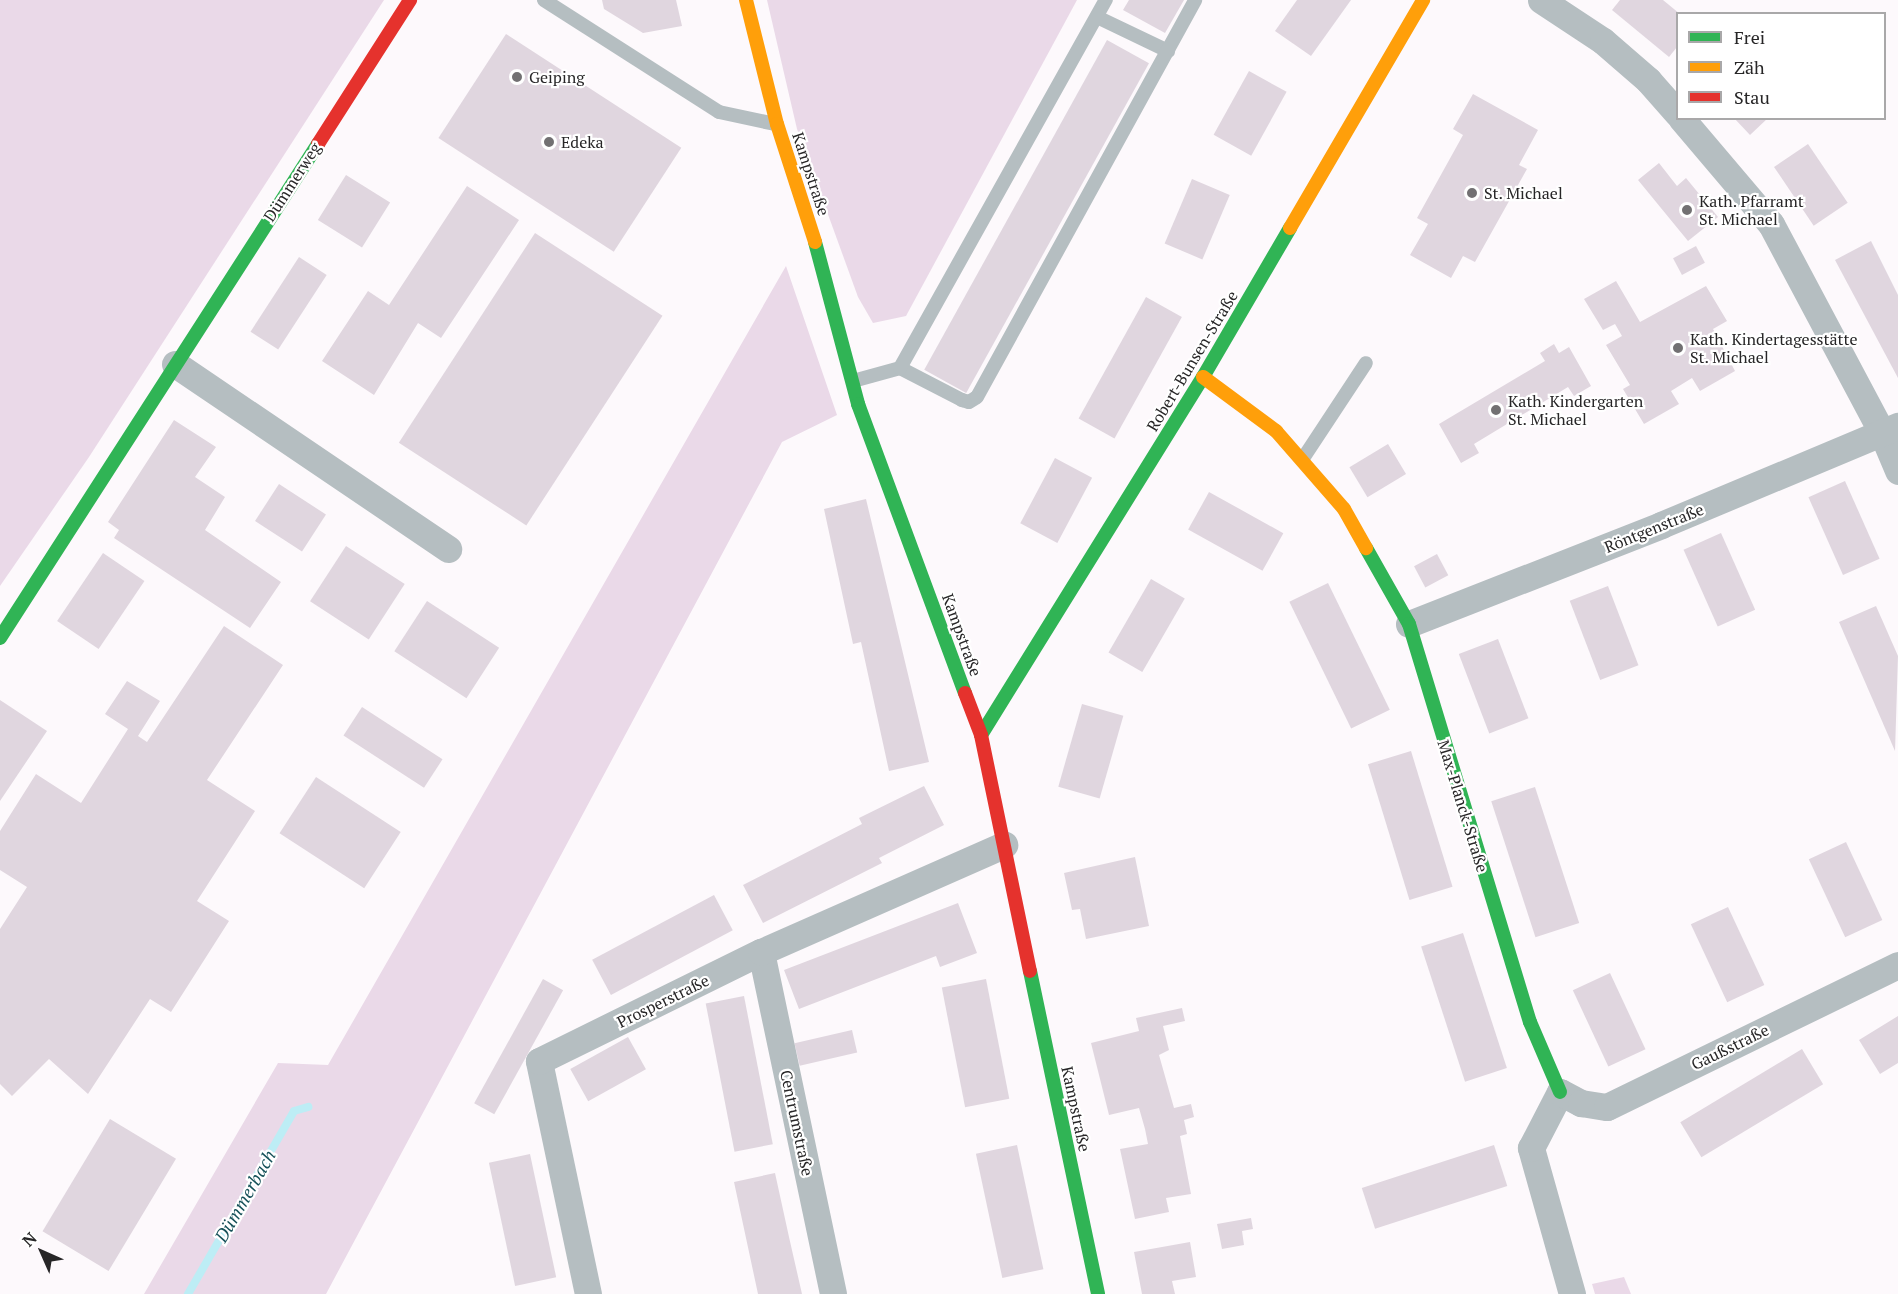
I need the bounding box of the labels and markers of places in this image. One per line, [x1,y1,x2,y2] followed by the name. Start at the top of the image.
[529,67,585,87] place label: Geiping
[510,70,524,84] marker: Geiping
[561,132,604,152] place label: Edeka
[542,135,556,149] marker: Edeka
[1484,183,1563,203] place label: St. Michael
[1465,186,1479,200] marker: St. Michael
[1699,191,1804,229] place label: Kath. Pfarramt St. Michael
[1680,203,1694,217] marker: Kath. Pfarramt St. Michael
[1690,329,1858,367] place label: Kath. Kindertagesstätte St. Michael
[1671,341,1685,355] marker: Kath. Kindertagesstätte St. Michael
[1508,391,1644,429] place label: Kath. Kindergarten St. Michael
[1489,403,1503,417] marker: Kath. Kindergarten St. Michael

